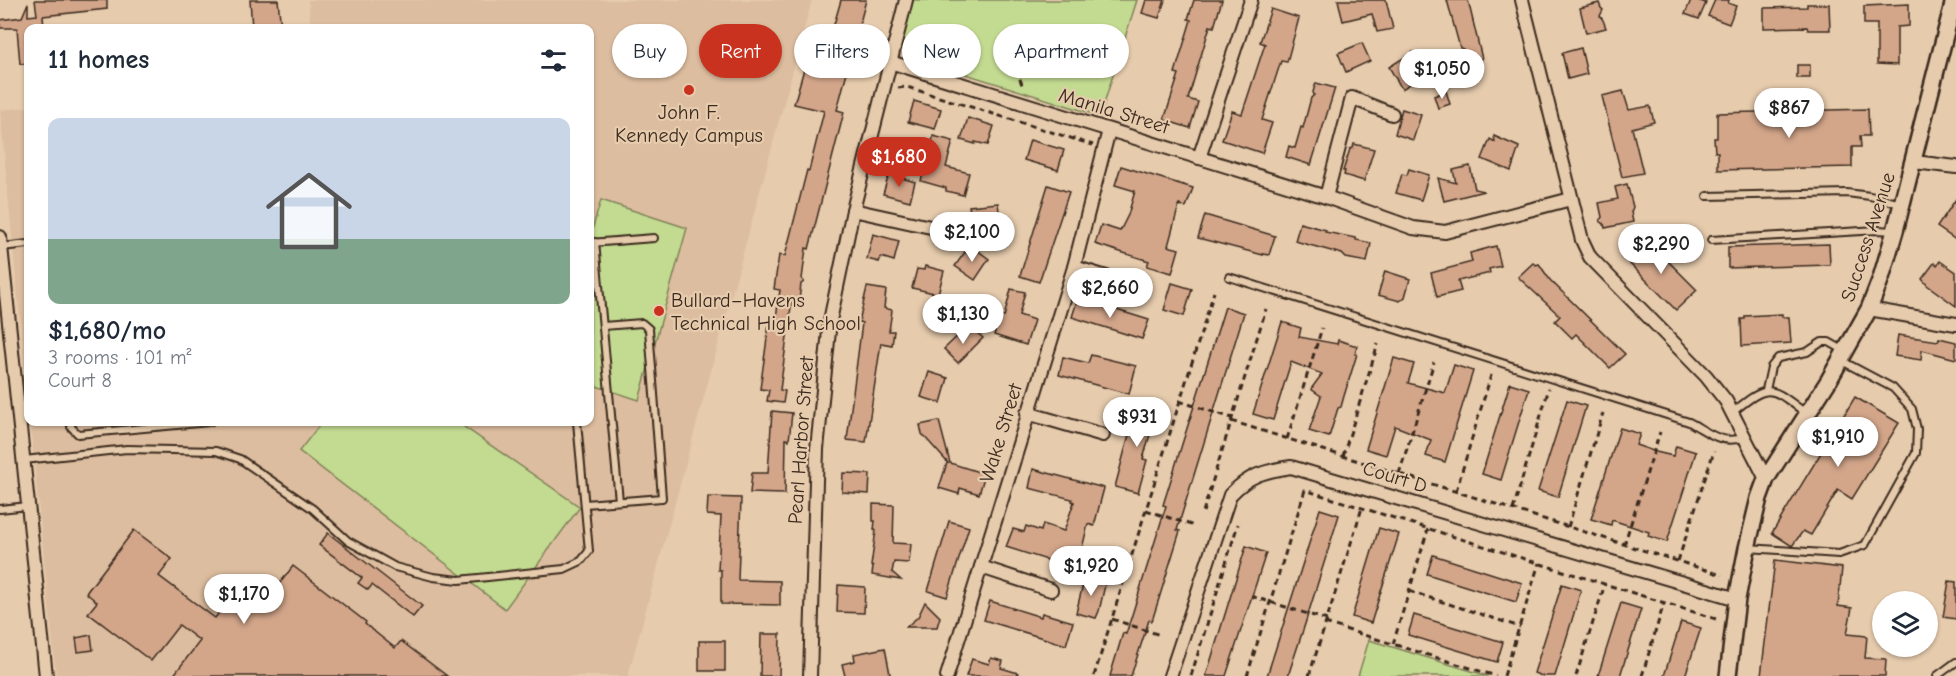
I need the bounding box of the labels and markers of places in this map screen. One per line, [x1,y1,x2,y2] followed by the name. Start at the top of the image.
[1393,49,1491,100] pin: $1,050
[682,83,696,97] marker: John F. Kennedy Campus
[1753,88,1825,139] pin: $867
[615,101,763,147] place label: John F. Kennedy Campus
[850,137,948,188] pin: $1,680
[923,212,1021,263] pin: $2,100
[1612,224,1710,275] pin: $2,290
[1061,268,1159,319] pin: $2,660
[671,289,861,335] place label: Bullard–Havens Technical High School
[914,294,1012,345] pin: $1,130
[652,304,666,318] marker: Bullard–Havens Technical High School
[1101,397,1173,448] pin: $931
[1789,417,1887,468] pin: $1,910
[1042,546,1140,597] pin: $1,920
[195,574,293,625] pin: $1,170

